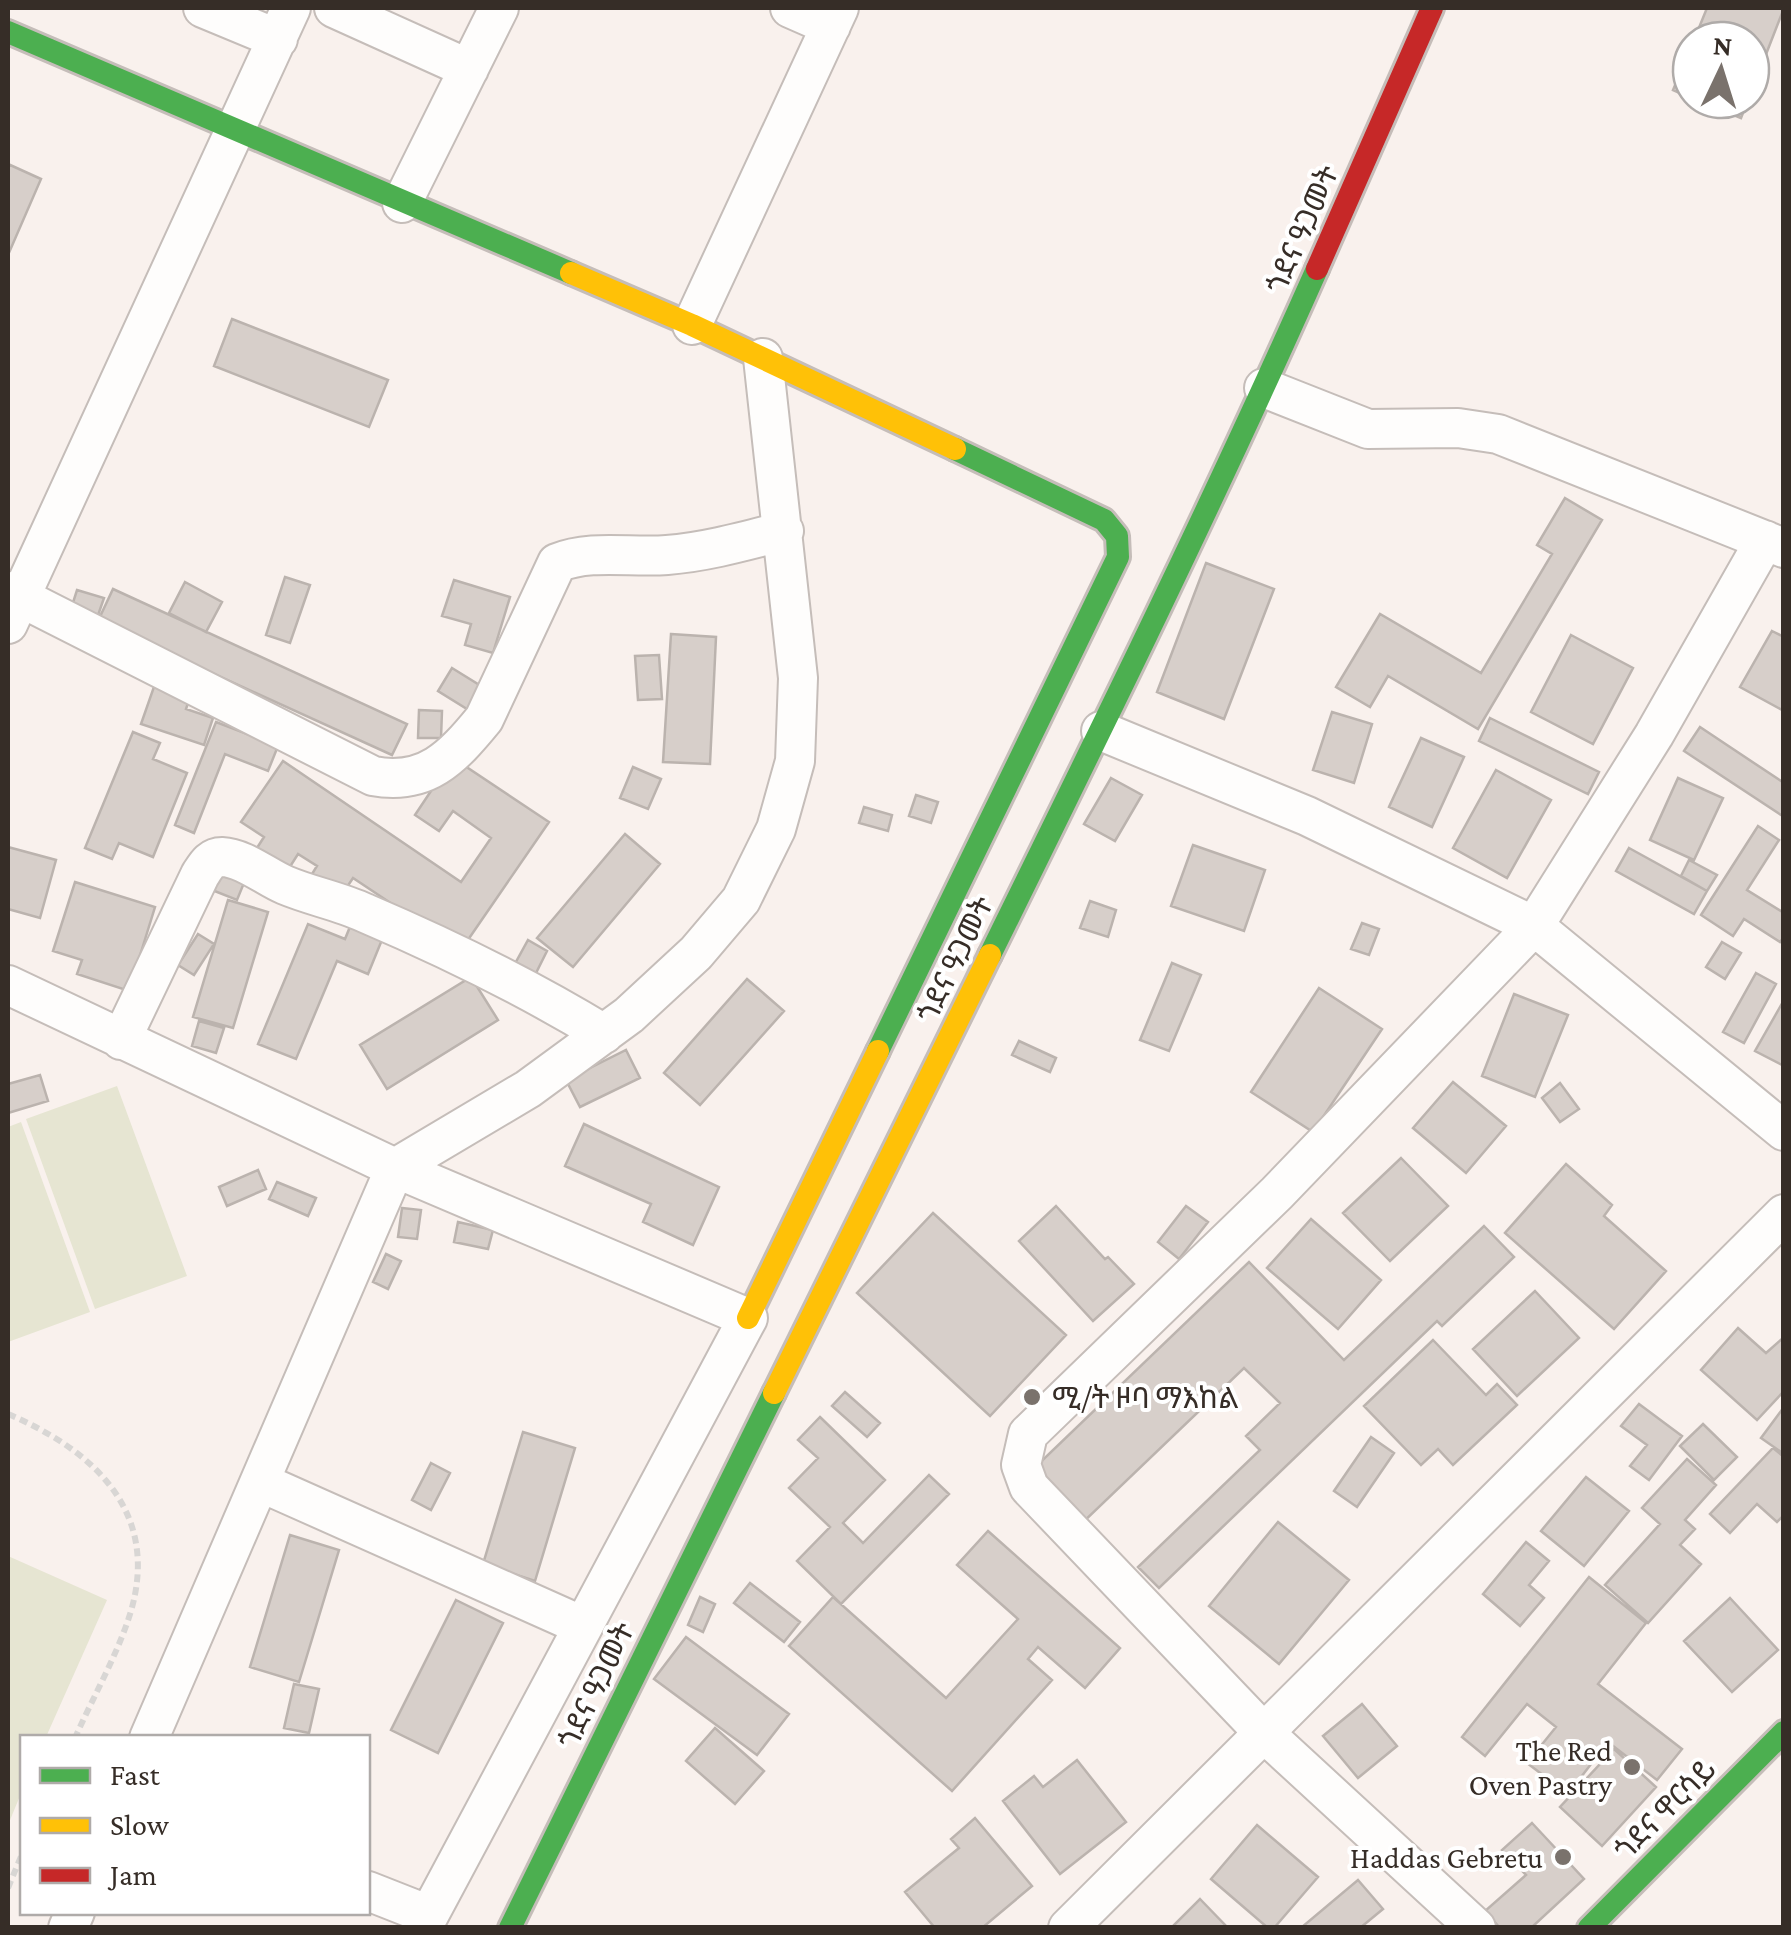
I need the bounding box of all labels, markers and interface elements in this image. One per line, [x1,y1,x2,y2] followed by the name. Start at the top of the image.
[1671,20,1771,120] north arrow
[1712,29,1733,62] text: N
[1259,160,1345,298] street label: ጎደና ዓጋመት
[910,891,1000,1027] street label: ጎደና ዓጋመት
[1052,1381,1239,1414] place label: ሚ/ት ዞባ ማእከል
[1021,1386,1043,1408] marker: ሚ/ት ዞባ ማእከል
[551,1617,641,1753] street label: ጎደና ዓጋመት
[1469,1734,1612,1802] place label: The Red Oven Pastry
[20,1735,370,1915] legend
[1608,1752,1722,1866] street label: ጎደና ዋርሳይ
[1621,1756,1643,1778] marker: The Red Oven Pastry
[110,1758,161,1791] text: Fast
[110,1808,170,1841] text: Slow
[1350,1841,1543,1874] place label: Haddas Gebretu
[1552,1846,1574,1868] marker: Haddas Gebretu
[107,1858,157,1891] text: Jam

